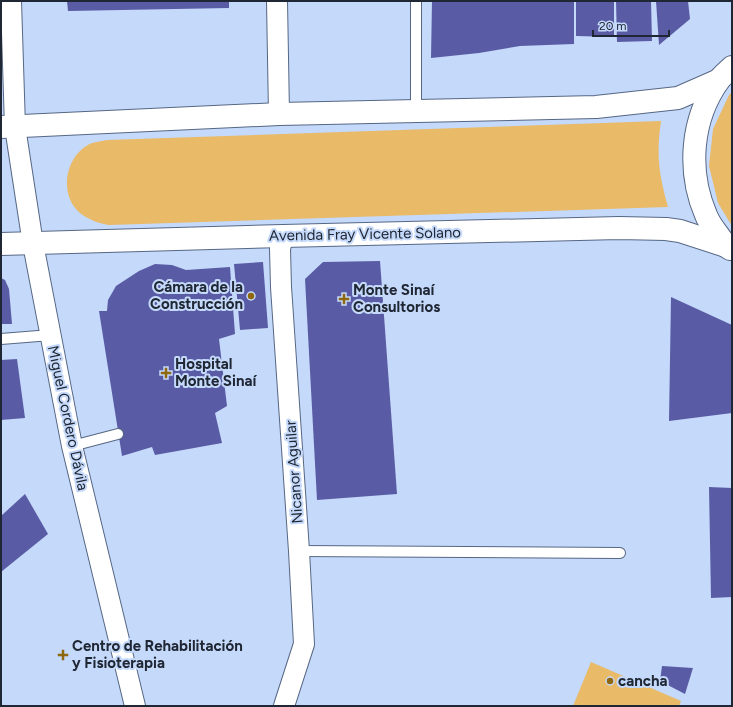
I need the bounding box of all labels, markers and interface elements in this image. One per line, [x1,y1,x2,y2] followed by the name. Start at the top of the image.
[593,12,669,38] scale bar
[599,19,627,33] text: 20 m
[269,223,461,245] street label: Avenida Fray Vicente Solano
[150,278,243,313] place label: Cámara de la Construcción
[353,281,440,316] place label: Monte Sinaí Consultorios
[246,291,256,301] marker: Cámara de la Construcción
[338,293,350,305] marker: Monte Sinaí Consultorios
[44,344,92,492] street label: Miguel Cordero Dávila
[175,355,257,390] place label: Hospital Monte Sinaí
[160,367,172,379] marker: Hospital Monte Sinaí
[281,420,307,524] street label: Nicanor Aguilar
[72,637,243,672] place label: Centro de Rehabilitación y Fisioterapia
[57,649,69,661] marker: Centro de Rehabilitación y Fisioterapia
[618,672,667,690] place label: cancha
[605,676,615,686] marker: cancha

